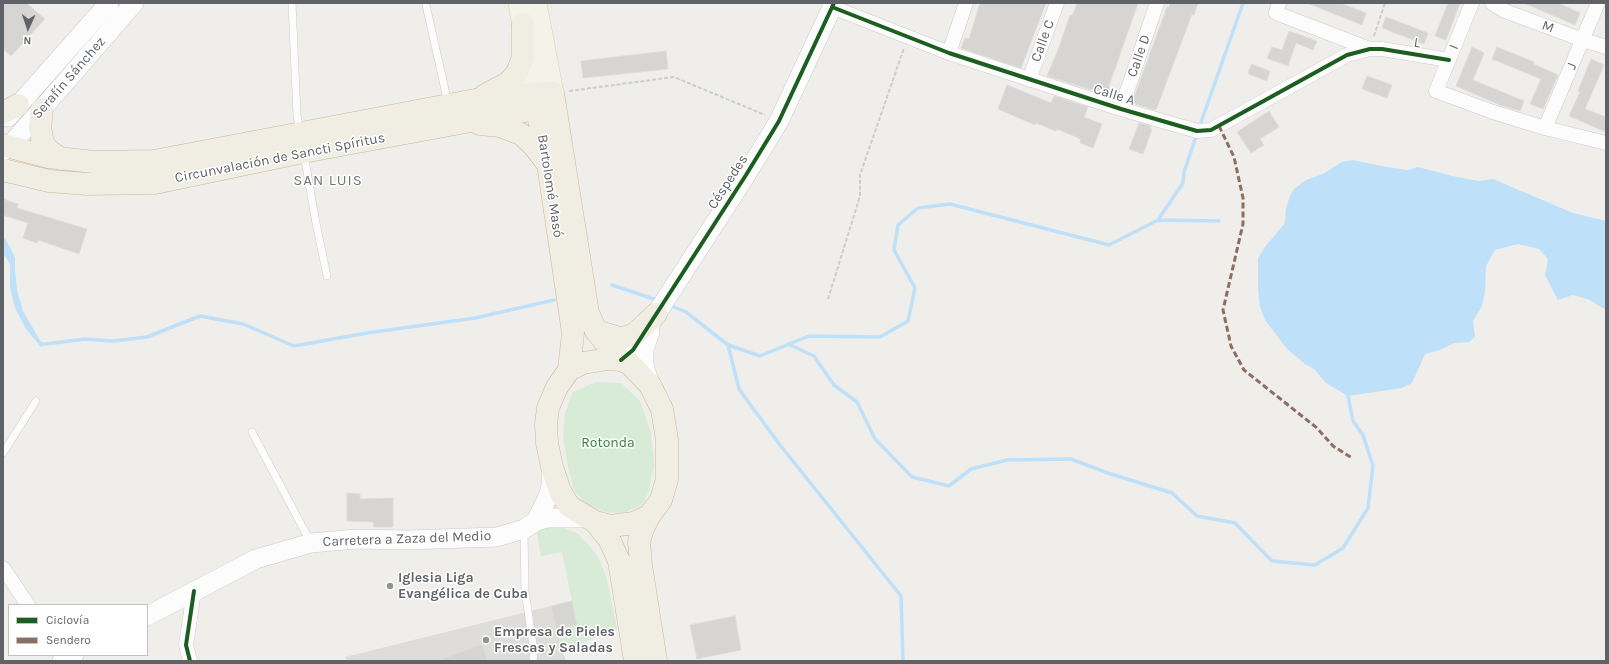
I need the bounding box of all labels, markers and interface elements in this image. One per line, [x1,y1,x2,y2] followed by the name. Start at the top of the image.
[8,8,48,48] north arrow
[1540,17,1556,37] street label: M
[1028,18,1058,64] street label: Calle C
[1124,33,1154,79] street label: Calle D
[23,34,32,47] text: N
[29,34,109,122] street label: Serafín Sánchez
[1412,34,1422,52] street label: L
[1445,42,1463,52] street label: I
[1563,60,1581,72] street label: J
[1091,81,1137,109] street label: Calle A
[174,129,386,187] street label: Circunvalación de Sancti Spíritus
[534,133,566,239] street label: Bartolomé Masó
[704,152,752,212] street label: Céspedes
[293,172,363,190] district label: SAN LUIS
[581,435,635,451] park label: Rotonda
[322,528,492,550] street label: Carretera a Zaza del Medio
[398,570,528,602] place label: Iglesia Liga Evangélica de Cuba
[385,581,395,591] marker: Iglesia Liga Evangélica de Cuba
[8,604,148,656] legend
[46,613,89,627] text: Ciclovía
[494,624,615,656] place label: Empresa de Pieles Frescas y Saladas
[46,633,91,647] text: Sendero
[481,635,491,645] marker: Empresa de Pieles Frescas y Saladas

